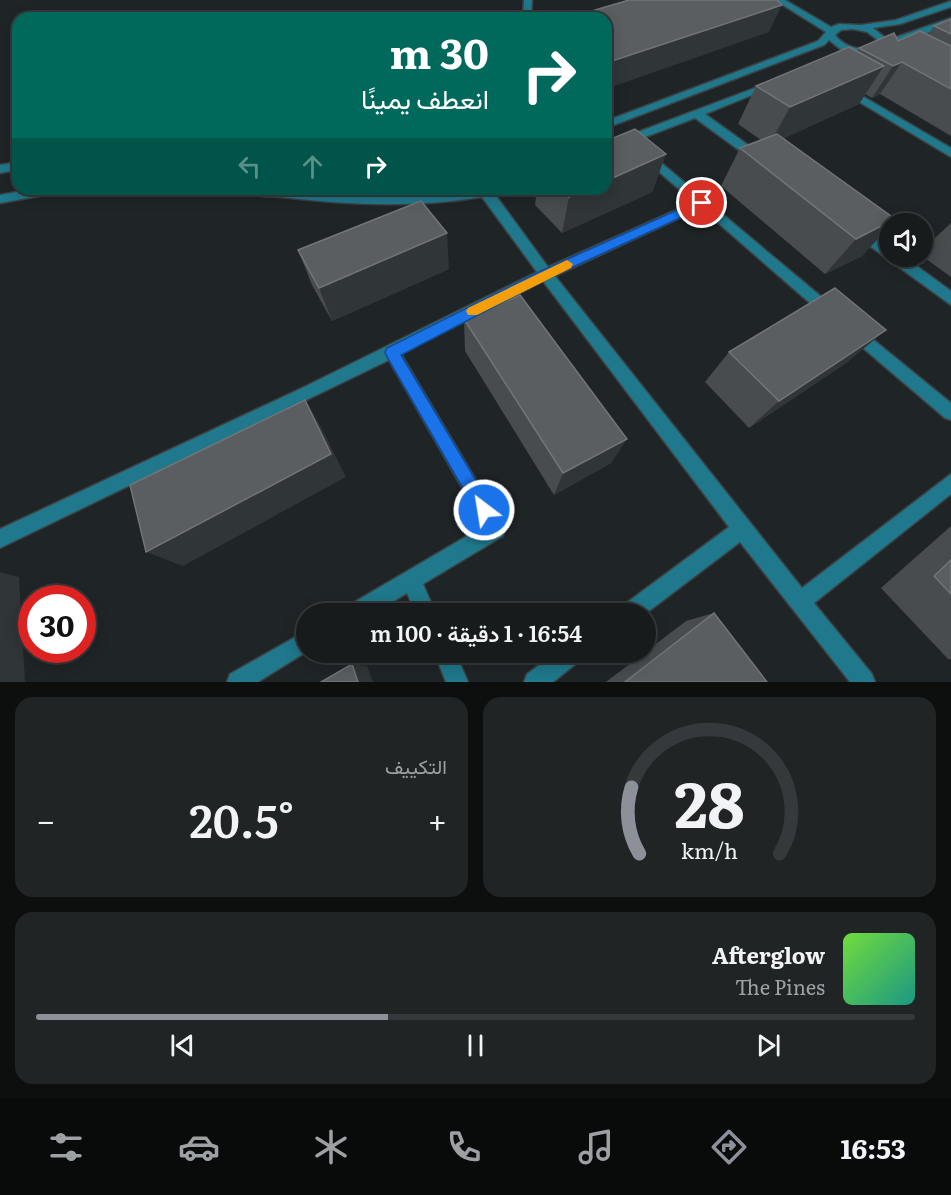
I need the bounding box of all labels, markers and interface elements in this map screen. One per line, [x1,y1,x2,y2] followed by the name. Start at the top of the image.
[389,20,489,82] text: 30 m
[510,36,588,114] icon: right
[361,77,489,117] text: انعطف يمينًا
[233,150,266,183] icon: left
[296,150,329,183] icon: ahead
[359,150,392,183] icon: right
[676,177,727,228] pin
[685,186,718,219] icon: arrive
[879,213,933,267] map controls
[879,213,933,267] button: sound
[452,478,516,542] position arrow
[18,585,96,663] speed limit sign: 30
[370,616,582,649] text: 16:54 · 1 دقيقة · 100 m
[385,750,447,780] text: التكييف
[674,755,745,847] text: 28
[189,785,294,852] text: 20.5°
[36,794,55,843] text: −
[428,794,447,843] text: +
[681,834,738,866] text: km/h
[712,938,825,971] text: Afterglow
[735,971,825,1001] text: The Pines
[166,1029,199,1062] icon: previous
[459,1029,492,1062] icon: pause
[752,1029,785,1062] icon: next
[45,1126,87,1168] icon: filters
[178,1126,220,1168] icon: car
[310,1126,352,1168] icon: climate
[443,1126,485,1168] icon: phone
[575,1126,617,1168] icon: music
[708,1126,750,1168] icon: directions
[840,1127,906,1167] text: 16:53

